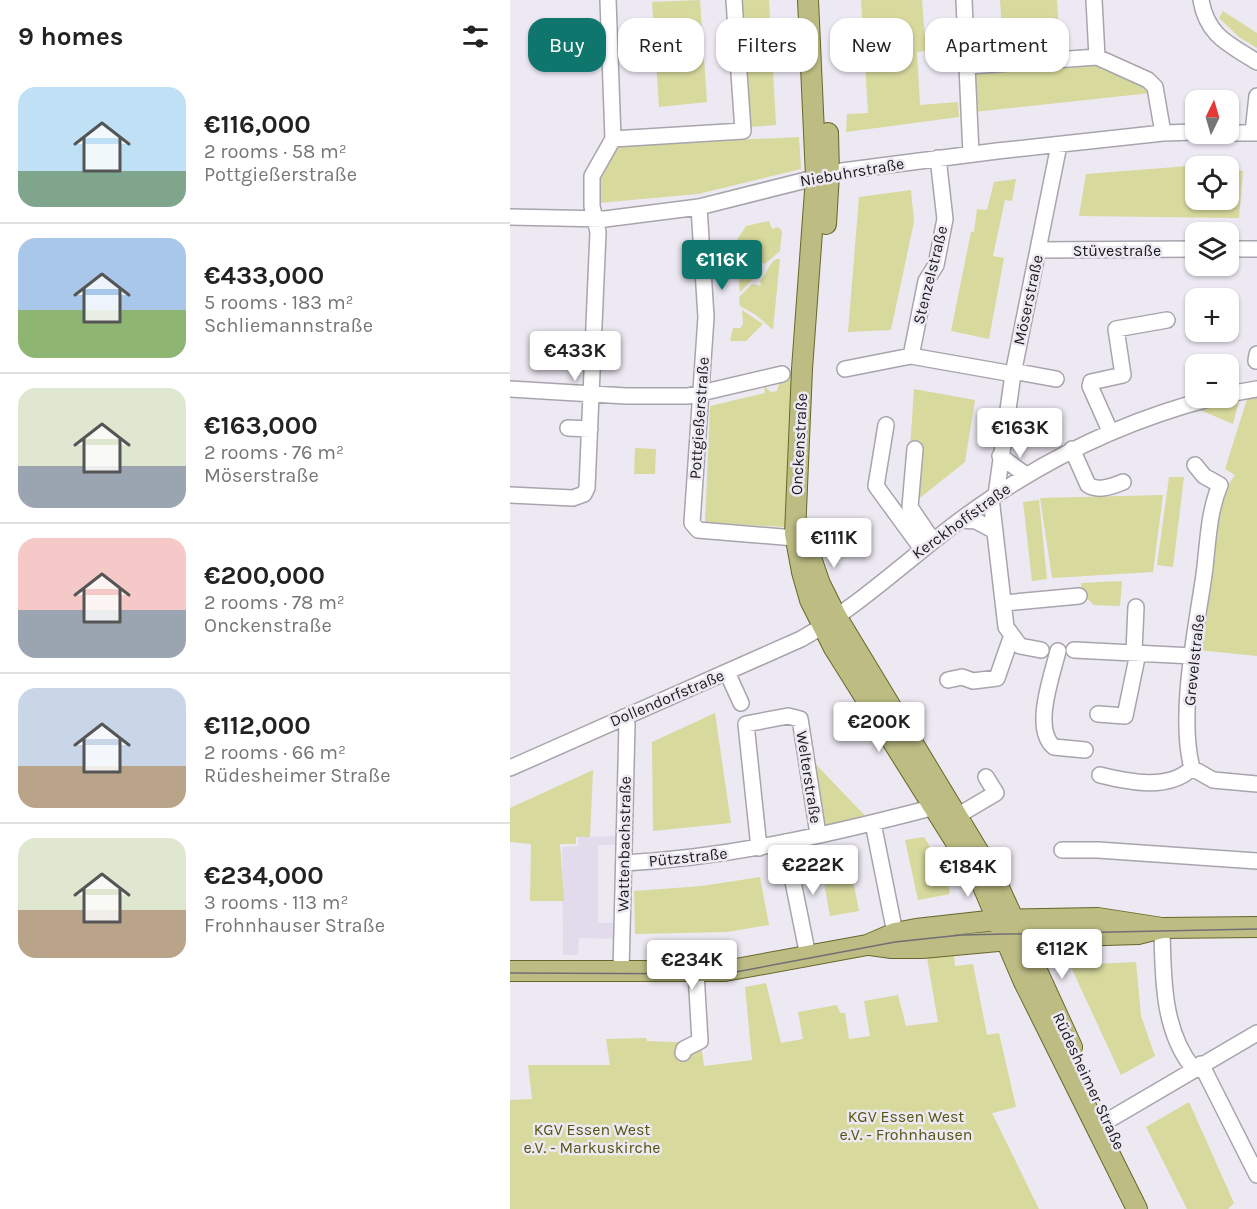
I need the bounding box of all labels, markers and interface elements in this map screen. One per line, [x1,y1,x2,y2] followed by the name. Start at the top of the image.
[528,18,606,72] chip: Buy
[618,18,704,72] chip: Rent
[716,18,818,72] chip: Filters
[830,18,913,72] chip: New
[925,18,1069,72] chip: Apartment
[459,20,492,53] icon: filters
[18,21,124,52] text: 9 homes
[1185,90,1239,144] north arrow
[1185,90,1239,408] map controls
[204,109,311,140] text: €116,000
[66,111,138,183] icon: home
[204,140,347,163] text: 2 rooms · 58 m²
[798,153,906,191] street label: Niebuhrstraße
[1185,156,1239,210] button: locate
[204,163,357,186] text: Pottgießerstraße
[1185,222,1239,276] button: layers
[909,224,951,326] street label: Stenzelstraße
[680,240,764,291] pin: €116K
[1073,241,1161,260] street label: Stüvestraße
[696,248,748,271] text: €116K
[1009,253,1047,347] street label: Möserstraße
[204,260,324,291] text: €433,000
[66,262,138,334] icon: home
[1185,288,1239,342] button: +
[204,291,354,314] text: 5 rooms · 183 m²
[204,314,373,337] text: Schliemannstraße
[533,331,617,382] pin: €433K
[544,339,606,362] text: €433K
[1185,354,1239,408] button: −
[685,356,713,480] street label: Pottgießerstraße
[787,392,811,496] street label: Onckenstraße
[978,408,1062,459] pin: €163K
[204,410,318,441] text: €163,000
[66,412,138,484] icon: home
[991,416,1049,439] text: €163K
[204,441,344,464] text: 2 rooms · 76 m²
[204,464,319,487] text: Möserstraße
[908,479,1014,563] street label: Kerckhoffstraße
[792,518,876,569] pin: €111K
[810,526,858,549] text: €111K
[204,560,325,591] text: €200,000
[66,562,138,634] icon: home
[204,591,345,614] text: 2 rooms · 78 m²
[1180,613,1208,707] street label: Grevelstraße
[204,614,332,637] text: Onckenstraße
[607,665,727,731] street label: Dollendorfstraße
[837,702,921,753] pin: €200K
[204,710,311,741] text: €112,000
[847,710,911,733] text: €200K
[66,712,138,784] icon: home
[792,729,826,825] street label: Welterstraße
[204,741,346,764] text: 2 rooms · 66 m²
[204,764,391,787] text: Rüdesheimer Straße
[613,776,635,912] street label: Wattenbachstraße
[648,843,728,871] street label: Pützstraße
[771,845,855,896] pin: €222K
[926,847,1010,898] pin: €184K
[782,853,844,876] text: €222K
[939,855,997,878] text: €184K
[204,860,324,891] text: €234,000
[66,862,138,934] icon: home
[204,891,348,914] text: 3 rooms · 113 m²
[204,914,385,937] text: Frohnhauser Straße
[1020,929,1104,980] pin: €112K
[1036,937,1088,960] text: €112K
[650,940,734,991] pin: €234K
[661,948,723,971] text: €234K
[1049,1009,1129,1153] street label: Rüdesheimer Straße
[840,1107,972,1144] park label: KGV Essen West e.V. - Frohnhausen
[523,1120,661,1157] park label: KGV Essen West e.V. - Markuskirche

